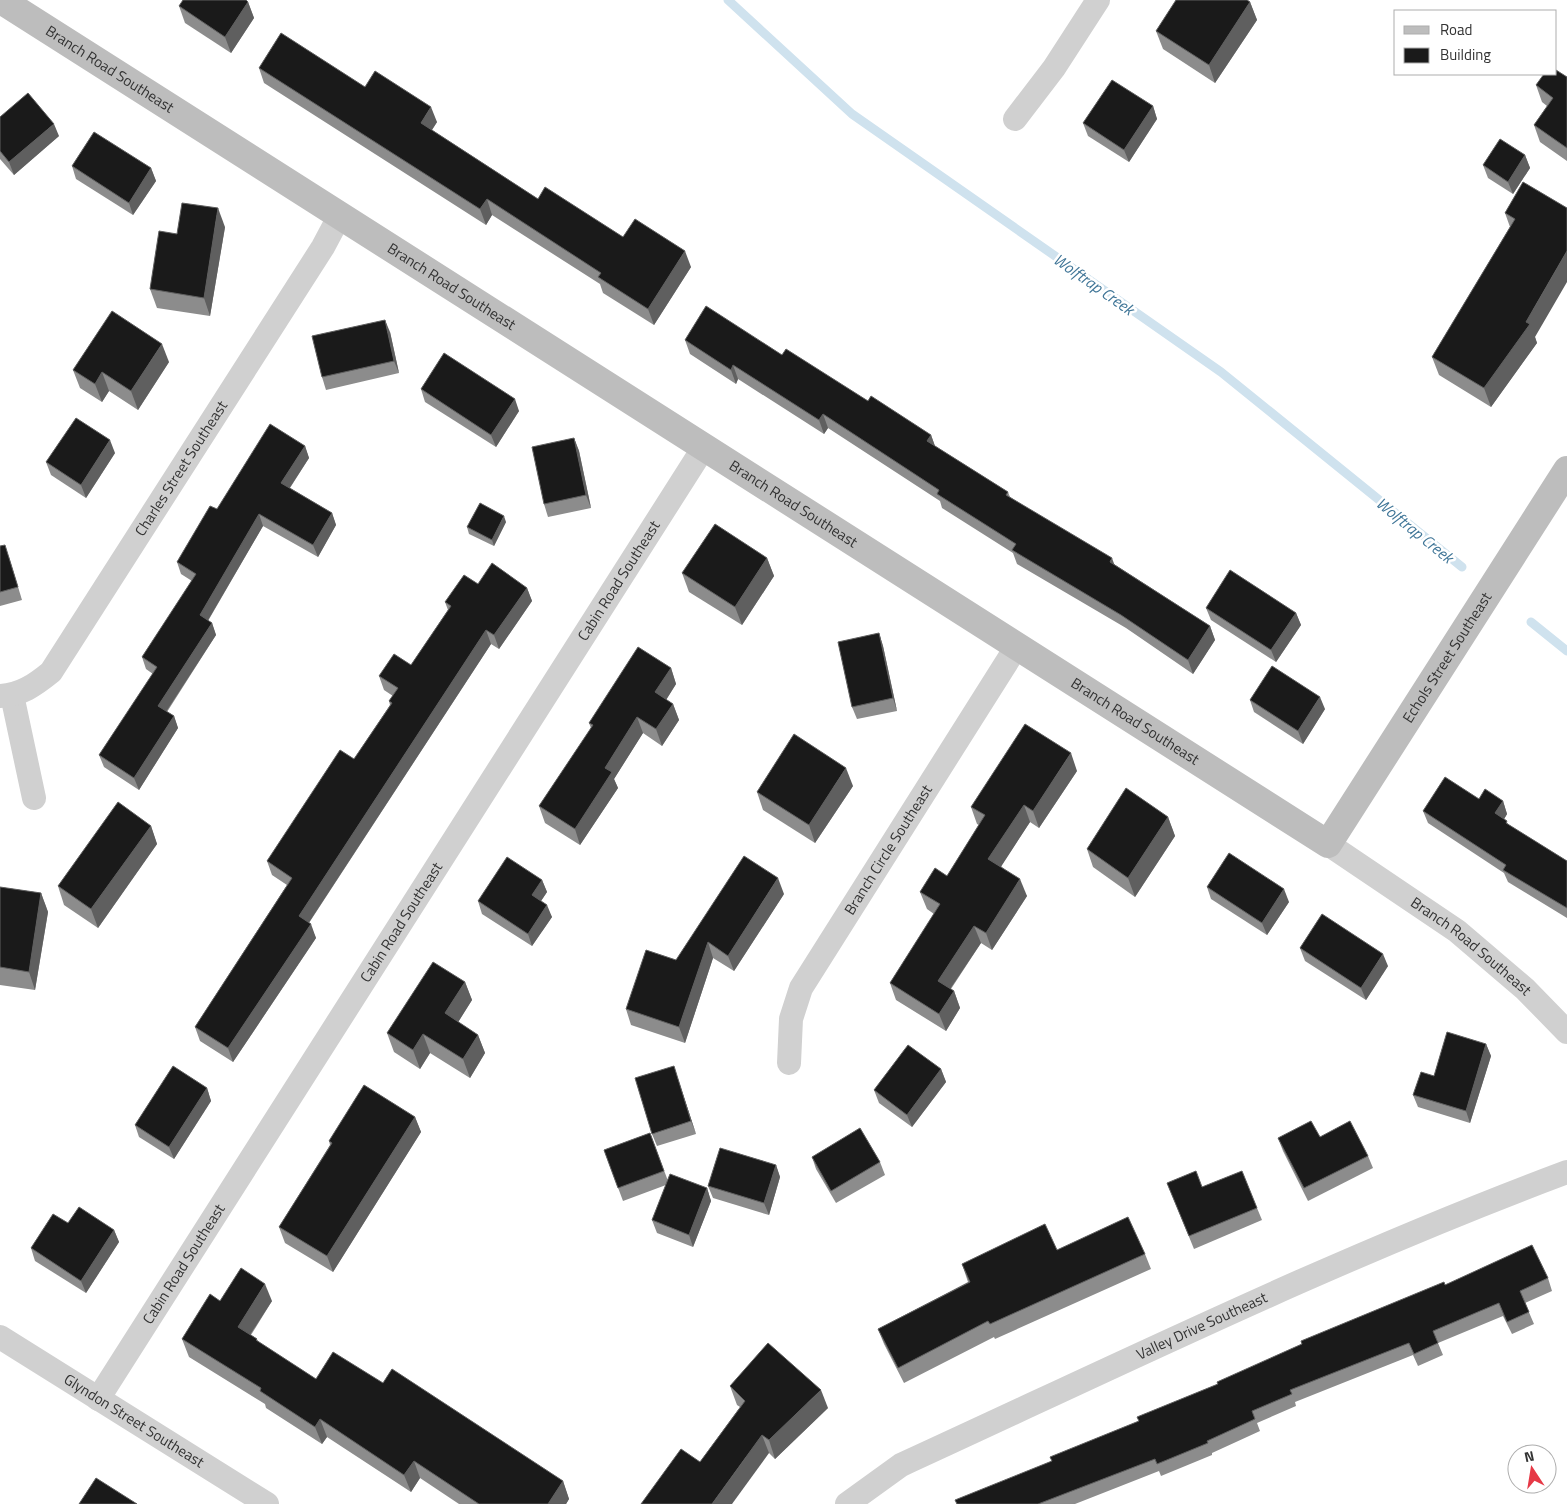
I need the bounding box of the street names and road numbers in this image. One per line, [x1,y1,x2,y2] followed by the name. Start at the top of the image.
[41,19,180,119] street label: Branch Road Southeast
[383,237,521,336] street label: Branch Road Southeast
[129,395,233,541] street label: Charles Street Southeast
[725,454,863,553] street label: Branch Road Southeast
[572,515,666,645] street label: Cabin Road Southeast
[1396,587,1498,727] street label: Echols Street Southeast
[1067,671,1205,771] street label: Branch Road Southeast
[838,779,938,919] street label: Branch Circle Southeast
[354,857,448,987] street label: Cabin Road Southeast
[1406,891,1538,1001] street label: Branch Road Southeast
[137,1198,231,1328] street label: Cabin Road Southeast
[1132,1285,1271,1365] street label: Valley Drive Southeast
[59,1368,210,1473] street label: Glyndon Street Southeast

